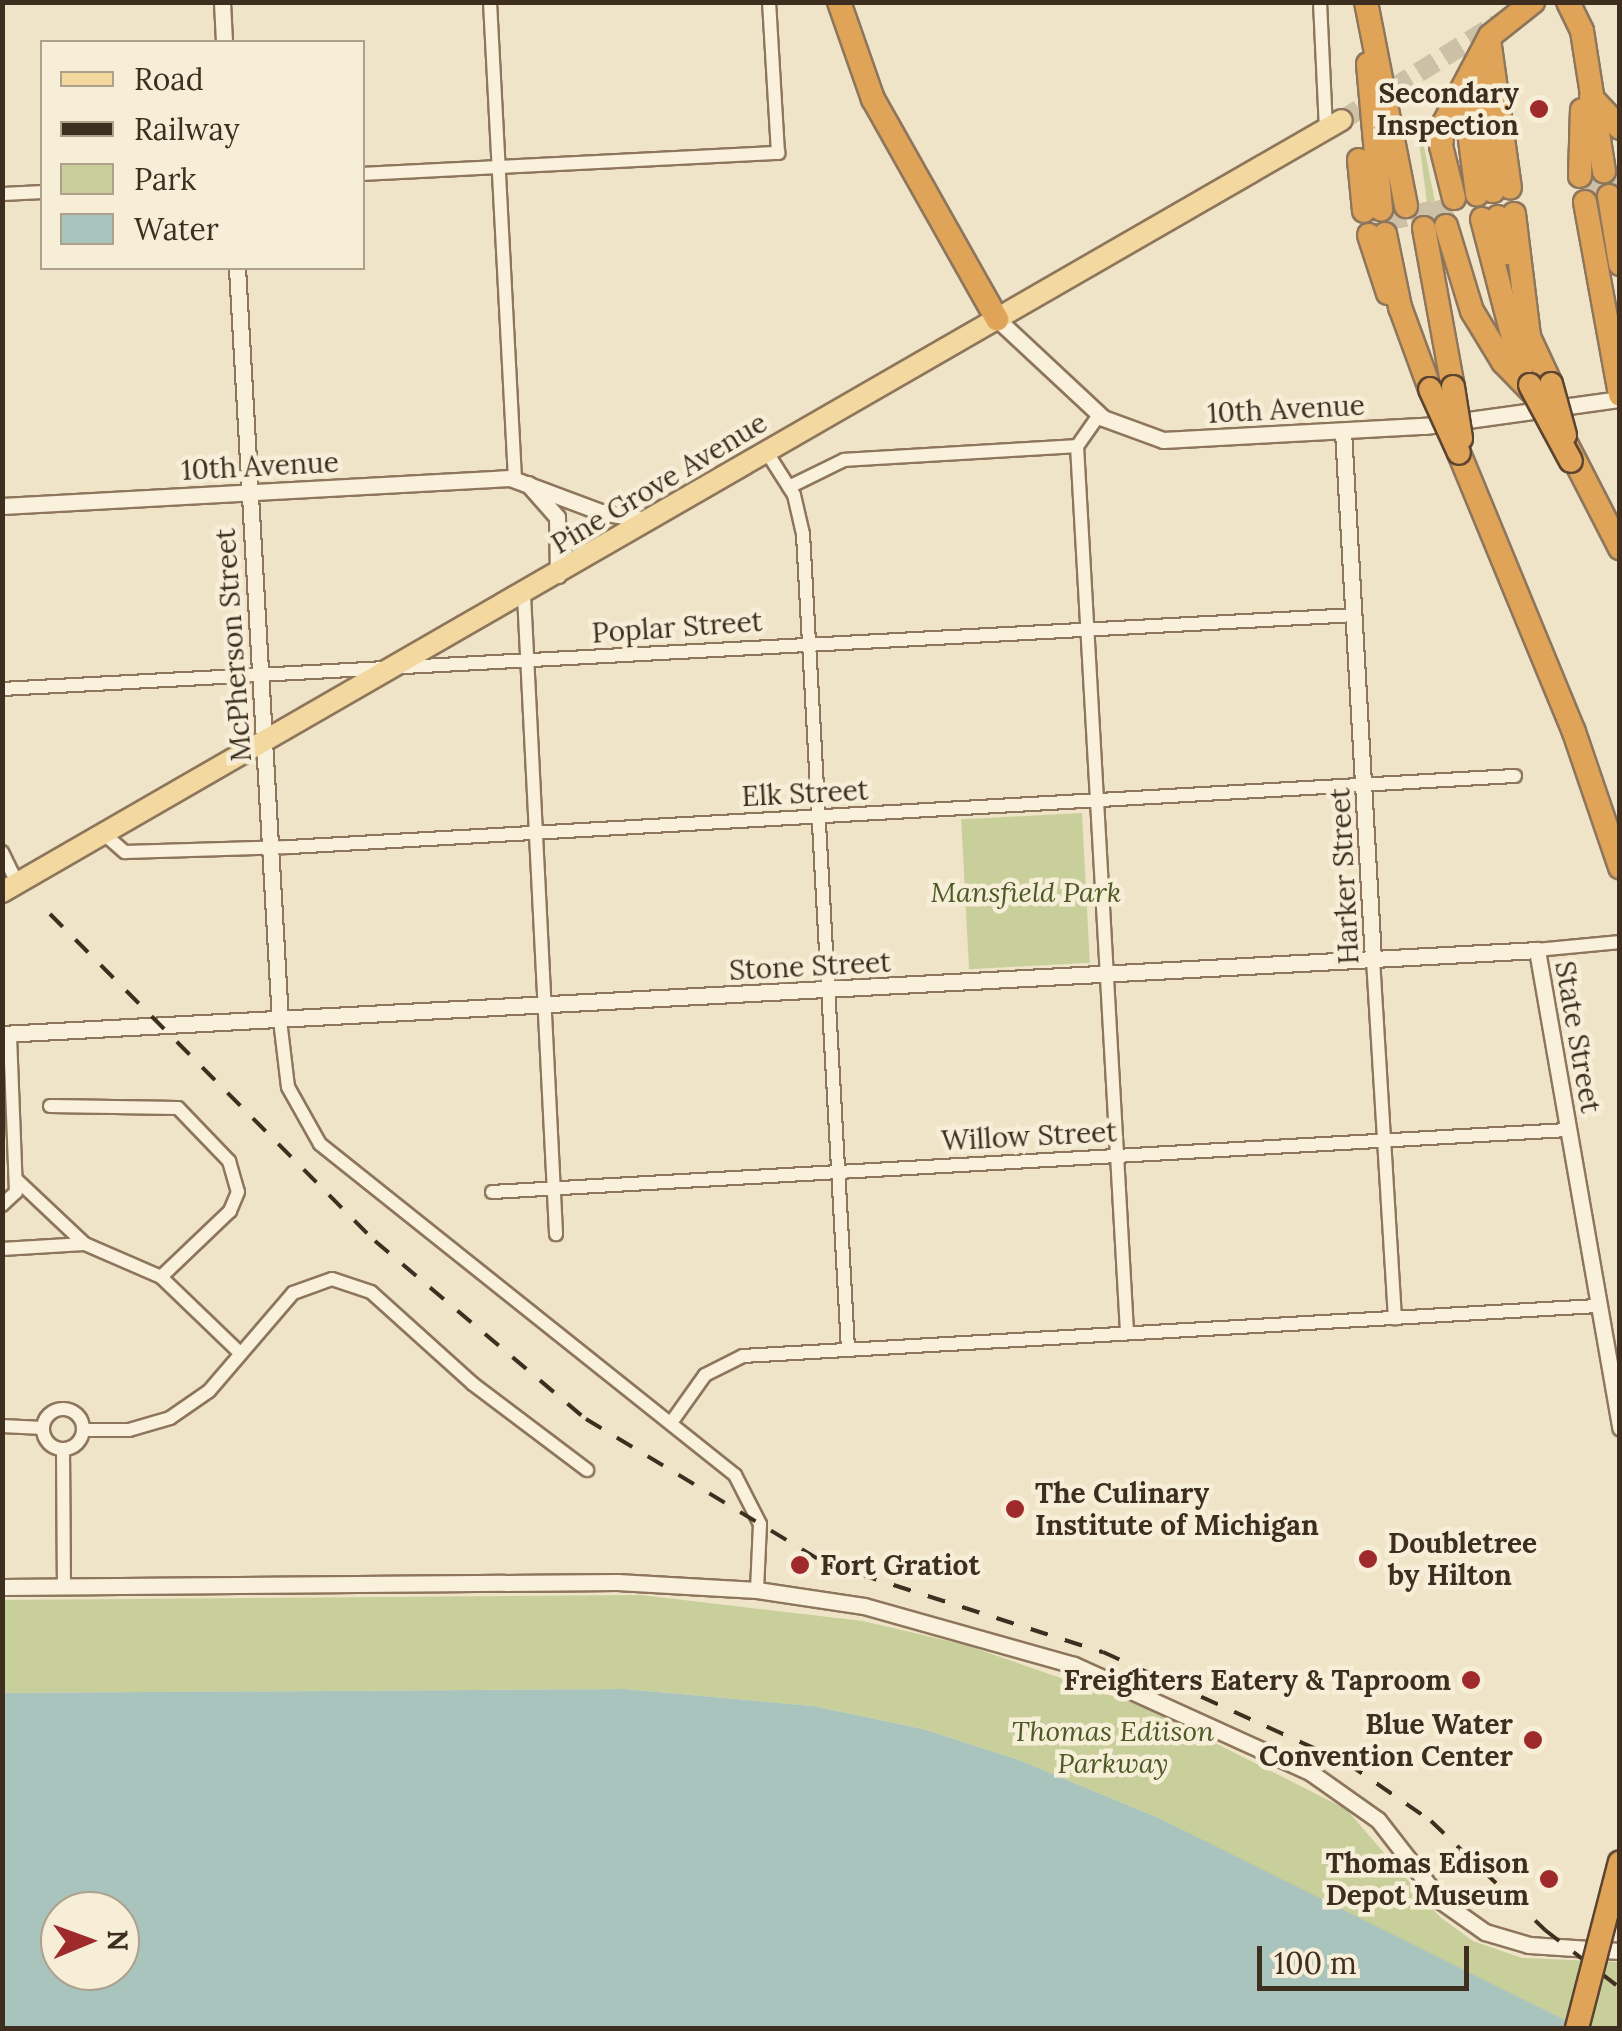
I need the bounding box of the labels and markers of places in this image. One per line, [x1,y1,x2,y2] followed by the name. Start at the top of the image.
[1376,76,1519,142] place label: Secondary Inspection
[1528,98,1550,120] marker: Secondary Inspection
[1035,1476,1319,1542] place label: The Culinary Institute of Michigan
[1004,1498,1026,1520] marker: The Culinary Institute of Michigan
[1388,1526,1537,1592] place label: Doubletree by Hilton
[820,1548,980,1582] place label: Fort Gratiot
[1357,1548,1379,1570] marker: Doubletree by Hilton
[789,1554,811,1576] marker: Fort Gratiot
[1064,1663,1451,1697] place label: Freighters Eatery & Taproom
[1460,1669,1482,1691] marker: Freighters Eatery & Taproom
[1259,1707,1513,1773] place label: Blue Water Convention Center
[1522,1729,1544,1751] marker: Blue Water Convention Center
[1325,1846,1529,1912] place label: Thomas Edison Depot Museum
[1538,1868,1560,1890] marker: Thomas Edison Depot Museum

